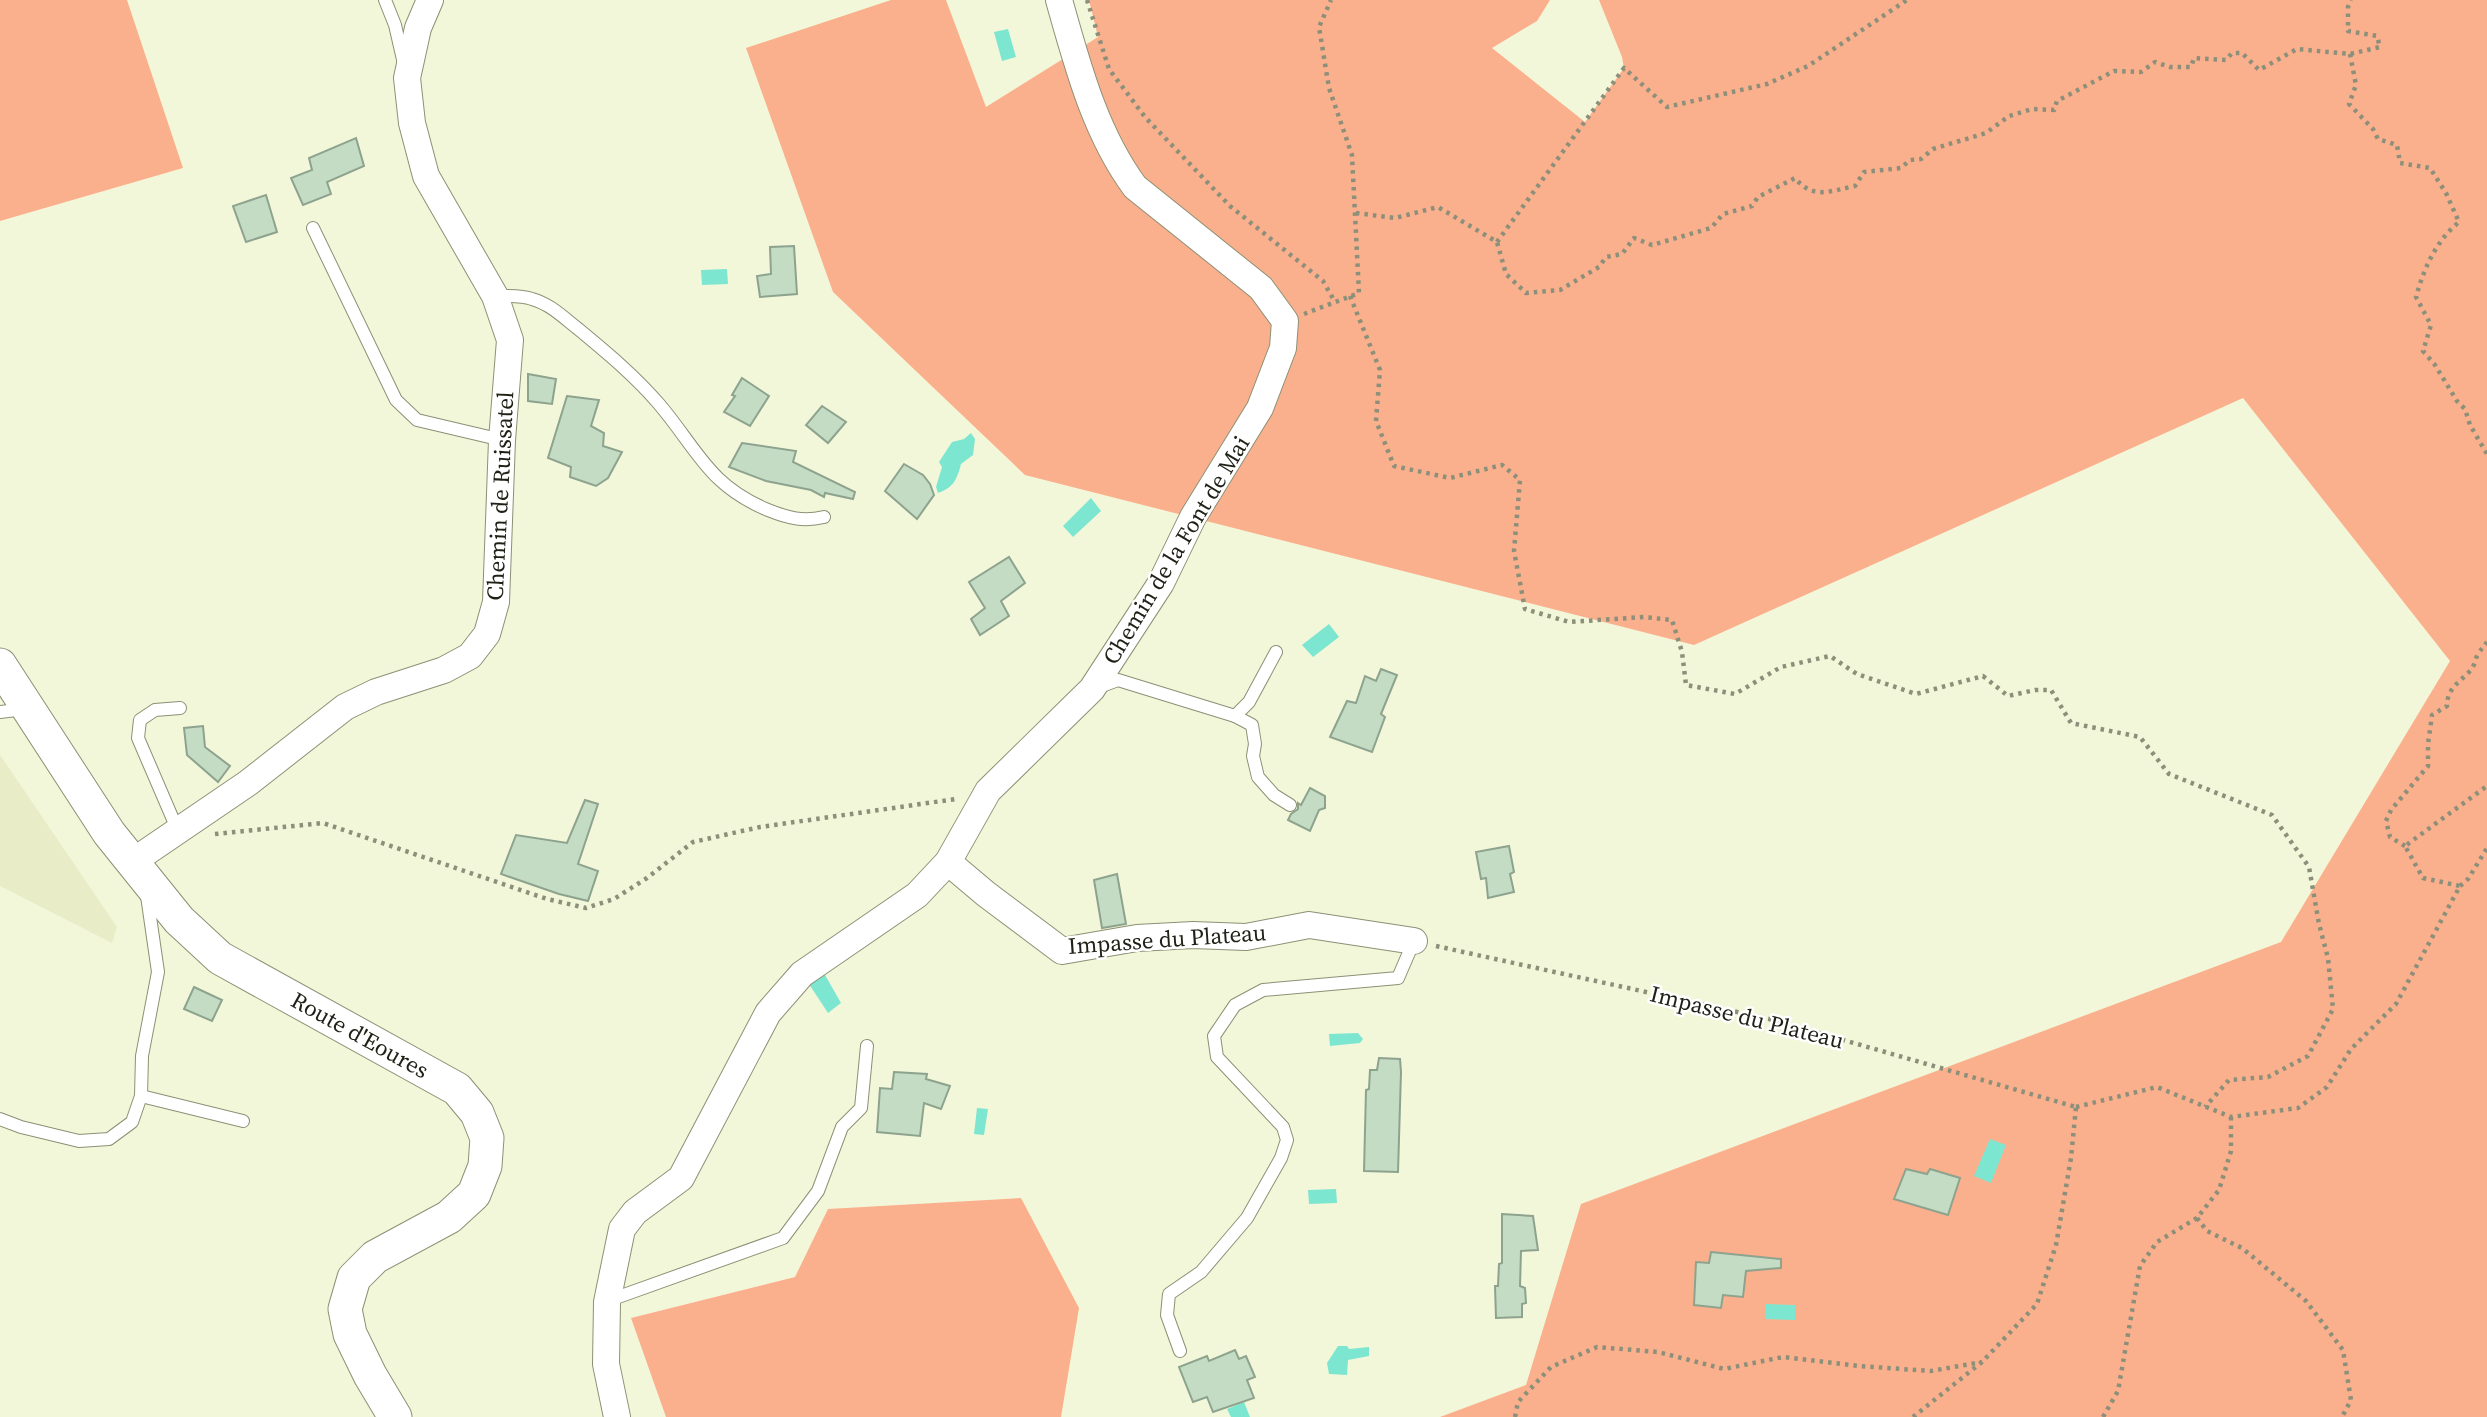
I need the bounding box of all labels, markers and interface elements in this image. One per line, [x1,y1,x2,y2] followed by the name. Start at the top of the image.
[479,390,521,601] street label: Chemin de Ruissatel
[1095,430,1257,670] street label: Chemin de la Font de Mai
[1067,916,1267,962] street label: Impasse du Plateau
[1647,977,1847,1057] street label: Impasse du Plateau
[285,984,435,1086] street label: Route d'Eoures

